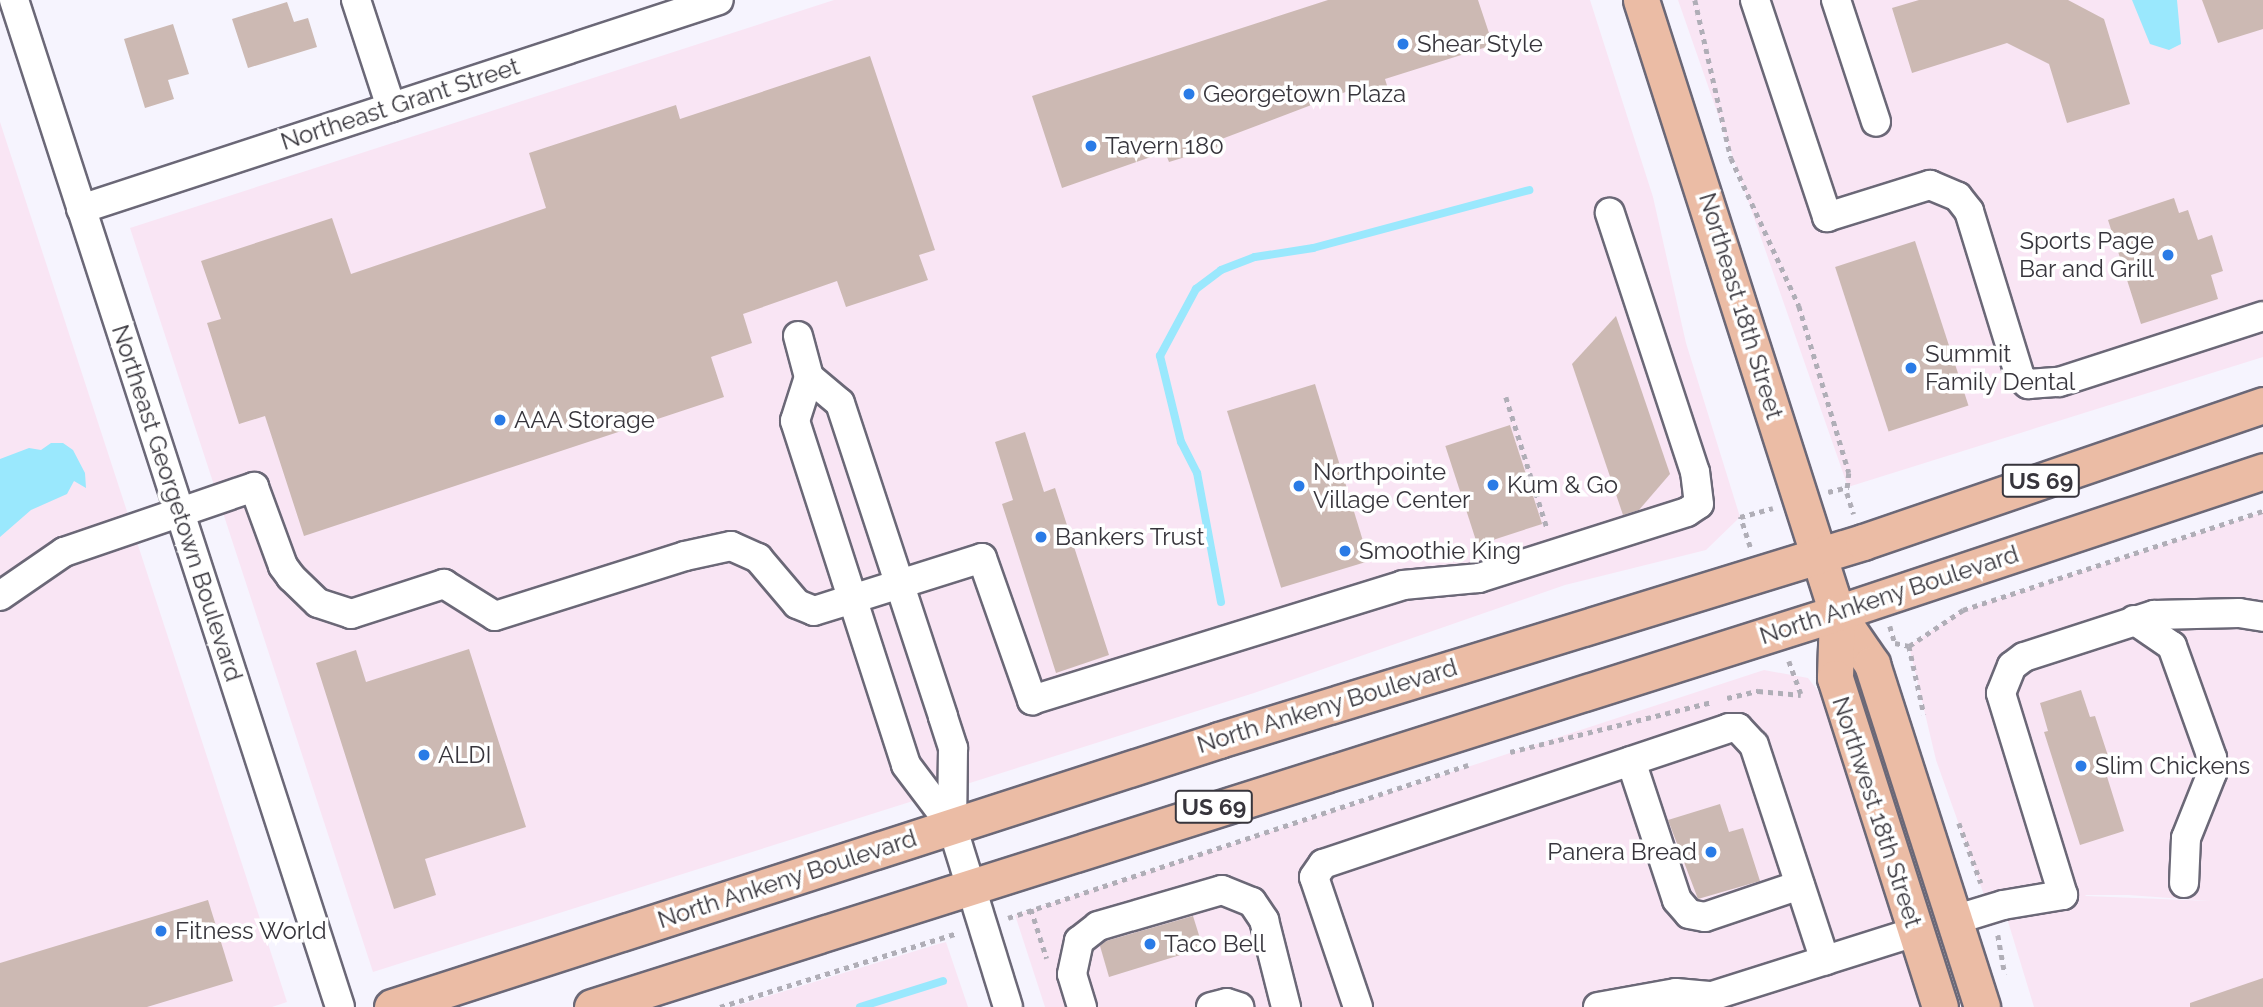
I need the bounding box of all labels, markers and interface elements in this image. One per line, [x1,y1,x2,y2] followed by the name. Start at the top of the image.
[1417,30,1543,58] place label: Shear Style
[1395,36,1411,52] marker: Shear Style
[277,52,523,156] street label: Northeast Grant Street
[1203,80,1406,108] place label: Georgetown Plaza
[1181,86,1197,102] marker: Georgetown Plaza
[1105,132,1224,160] place label: Tavern 180
[1083,138,1099,154] marker: Tavern 180
[1693,189,1789,423] street label: Northeast 18th Street
[2018,227,2154,283] place label: Sports Page Bar and Grill
[2160,247,2176,263] marker: Sports Page Bar and Grill
[106,321,248,685] street label: Northeast Georgetown Boulevard
[1925,340,2076,396] place label: Summit Family Dental
[1903,360,1919,376] marker: Summit Family Dental
[514,406,656,434] place label: AAA Storage
[492,412,508,428] marker: AAA Storage
[1313,458,1470,514] place label: Northpointe Village Center
[2001,461,2081,500] road number: US 69
[1507,471,1618,499] place label: Kum & Go
[1485,477,1501,493] marker: Kum & Go
[1291,478,1307,494] marker: Northpointe Village Center
[1055,523,1205,551] place label: Bankers Trust
[1033,529,1049,545] marker: Bankers Trust
[1359,537,1521,565] place label: Smoothie King
[1755,539,2023,651] street label: North Ankeny Boulevard
[1337,543,1353,559] marker: Smoothie King
[1193,652,1461,760] street label: North Ankeny Boulevard
[1826,693,1928,931] street label: Northwest 18th Street
[438,741,491,769] place label: ALDI
[416,747,432,763] marker: ALDI
[2095,752,2250,780] place label: Slim Chickens
[2073,758,2089,774] marker: Slim Chickens
[1174,788,1254,827] road number: US 69
[653,823,921,935] street label: North Ankeny Boulevard
[1547,838,1697,866] place label: Panera Bread
[1703,844,1719,860] marker: Panera Bread
[175,917,327,945] place label: Fitness World
[153,923,169,939] marker: Fitness World
[1164,930,1266,958] place label: Taco Bell
[1142,936,1158,952] marker: Taco Bell

